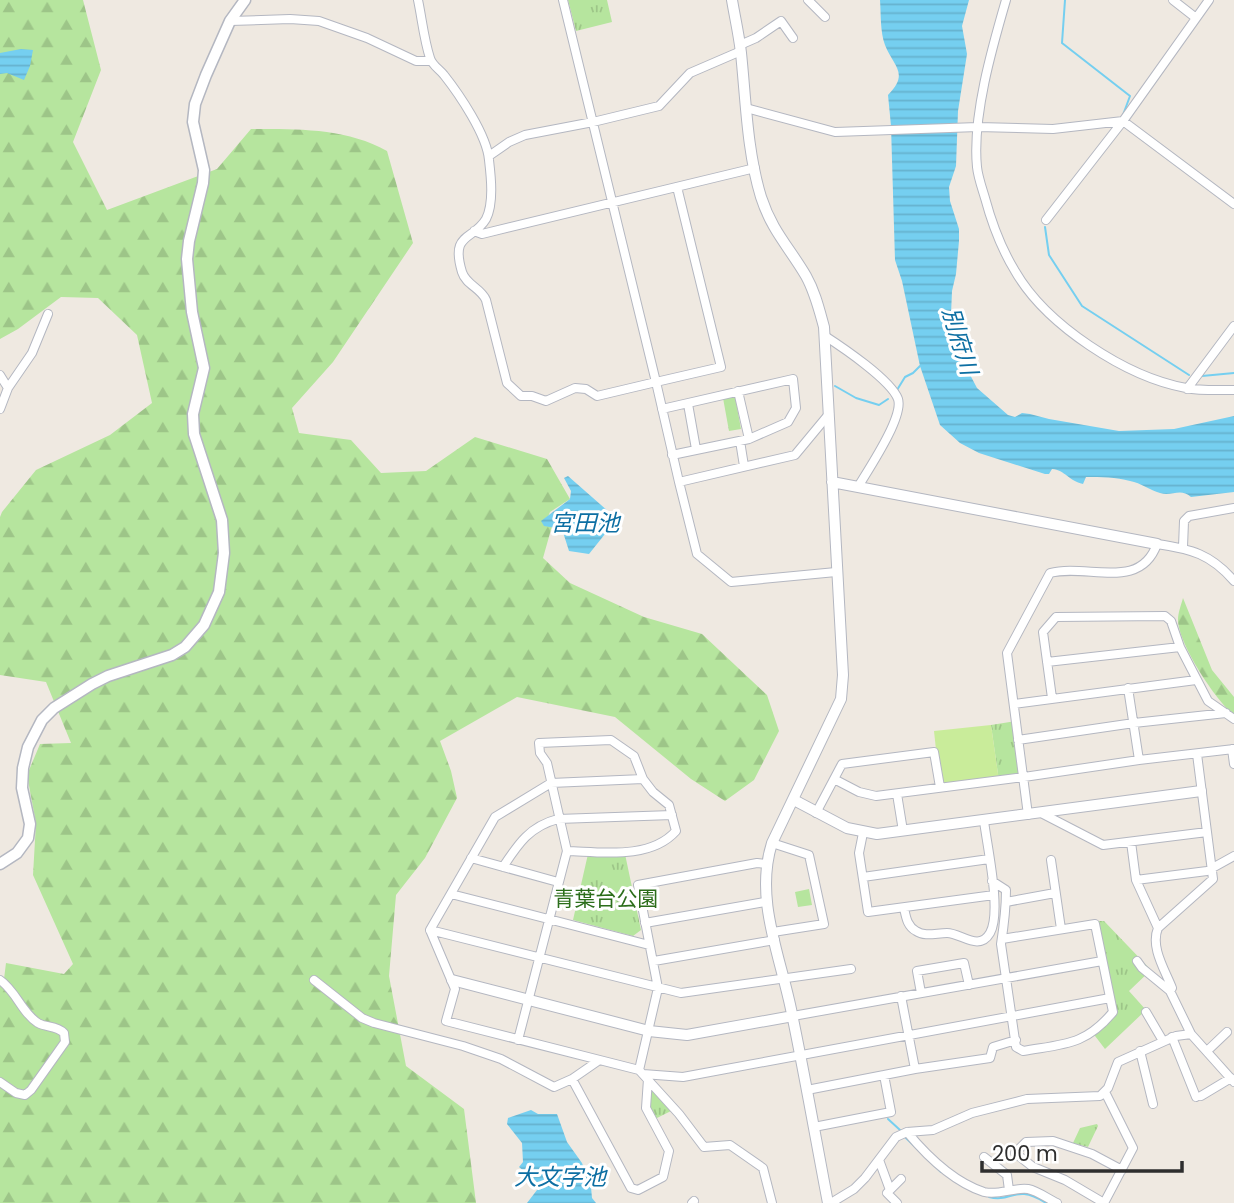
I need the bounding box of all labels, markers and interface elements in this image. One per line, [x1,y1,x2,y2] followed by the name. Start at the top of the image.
[935,303,986,382] water label: 別府川
[551,507,622,539] water label: 宮田池
[554,884,659,913] park label: 青葉台公園
[982,1130,1182,1174] scale bar
[992,1139,1058,1168] text: 200 m
[514,1161,608,1193] water label: 大文字池

